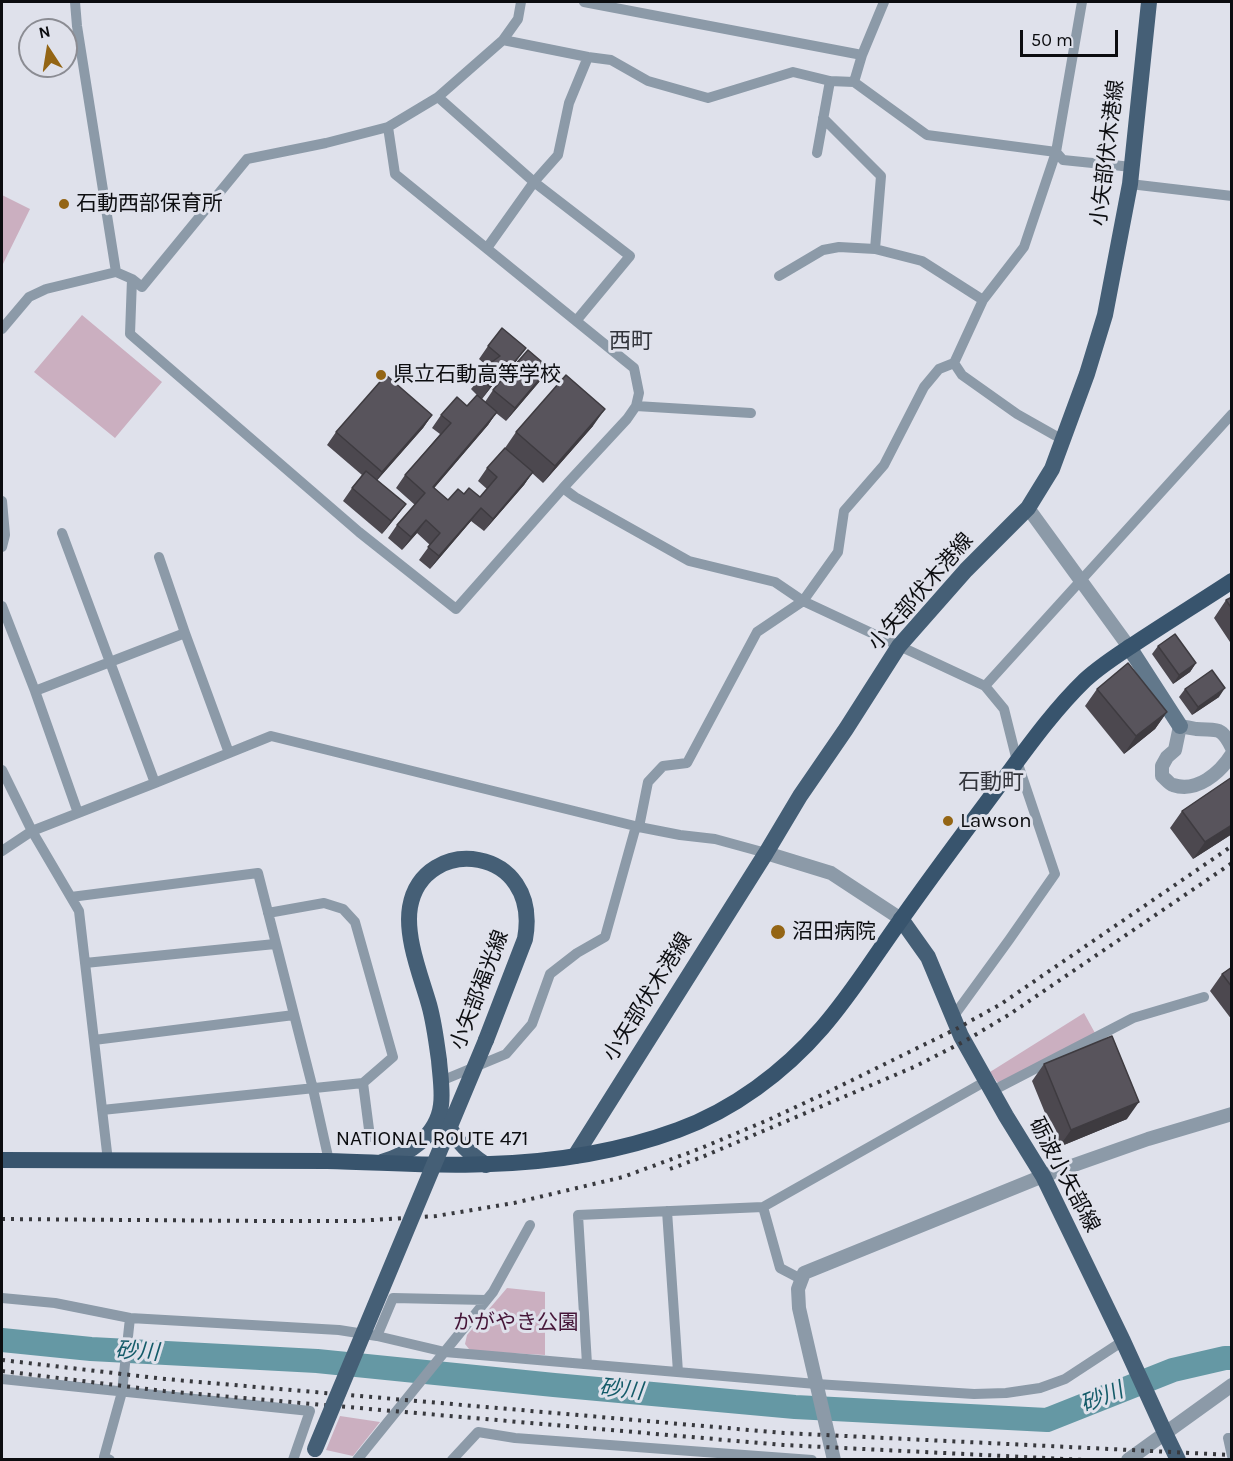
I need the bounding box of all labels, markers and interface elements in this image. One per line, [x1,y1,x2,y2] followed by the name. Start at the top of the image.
[18,18,78,78] north arrow
[1023,18,1120,56] scale bar
[37,21,52,42] text: N
[1031,29,1073,51] text: 50 m
[1087,79,1129,227] street label: 小矢部伏木港線
[76,191,223,217] place label: 石動西部保育所
[57,197,71,211] marker: 石動西部保育所
[609,329,653,355] district label: 西町
[393,362,561,388] place label: 県立石動高等学校
[374,368,388,382] marker: 県立石動高等学校
[863,528,979,656] street label: 小矢部伏木港線
[958,770,1024,796] district label: 石動町
[960,808,1032,834] place label: Lawson
[941,814,955,828] marker: Lawson
[792,919,876,945] place label: 沼田病院
[769,923,787,941] marker: 沼田病院
[446,927,514,1053] street label: 小矢部福光線
[598,928,698,1066] street label: 小矢部伏木港線
[1023,1113,1105,1237] street label: 砺波小矢部線
[336,1126,528,1152] street label: NATIONAL ROUTE 471
[453,1310,579,1336] park label: かがやき公園
[114,1338,160,1366] water label: 砂川
[598,1375,644,1405] water label: 砂川
[1077,1378,1127,1418] water label: 砂川

